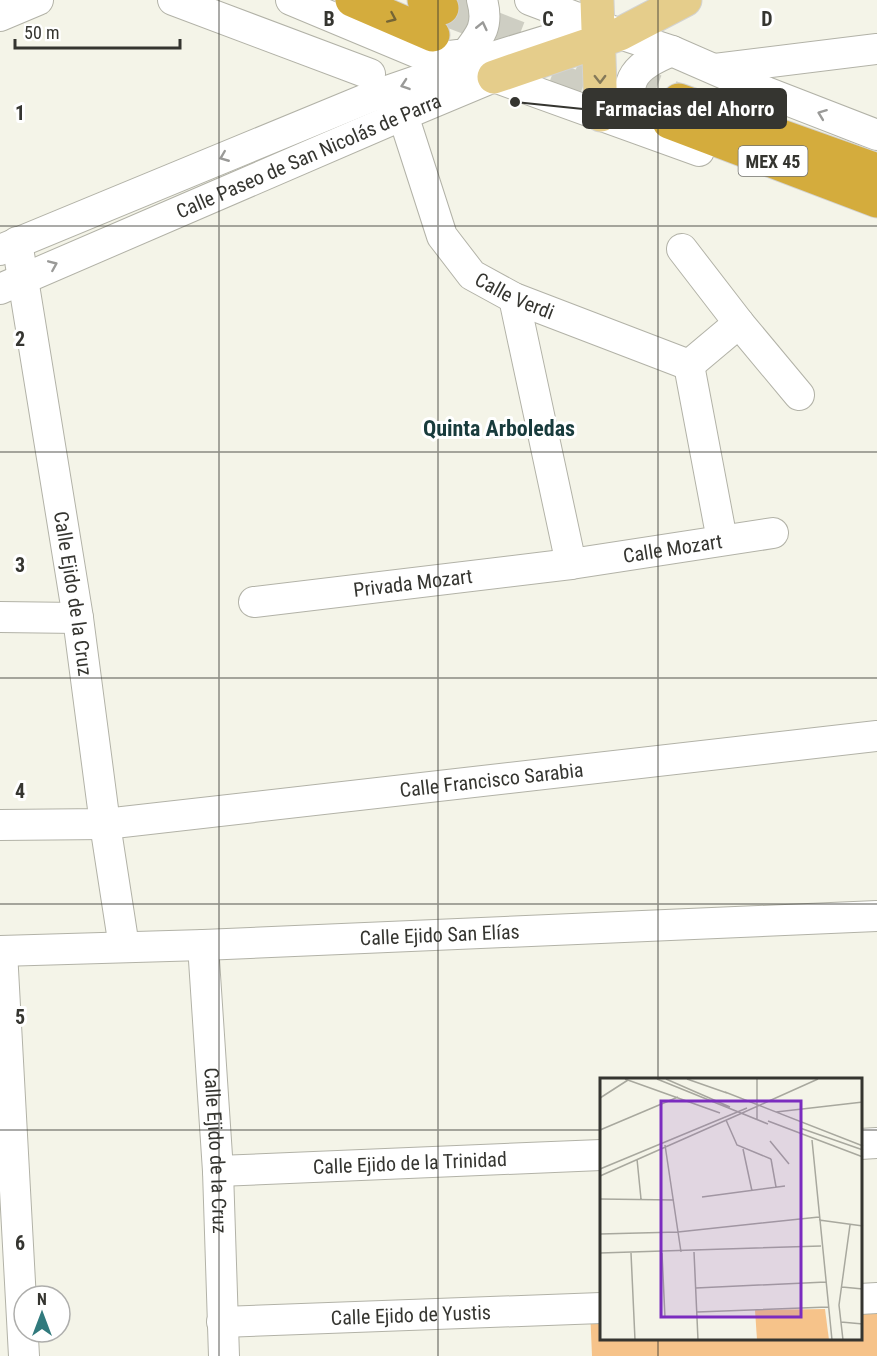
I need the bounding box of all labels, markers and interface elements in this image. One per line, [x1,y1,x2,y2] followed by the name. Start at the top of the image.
[323,7,335,31] text: B
[542,7,554,31] text: C
[761,7,773,31] text: D
[386,10,397,22] one-way arrow
[15,12,180,50] scale bar
[475,21,488,31] one-way arrow
[24,22,59,43] text: 50 m
[594,74,606,83] one-way arrow
[401,77,411,90] one-way arrow
[172,88,445,224] street label: Calle Paseo de San Nicolás de Parra
[583,89,786,128] callout: Farmacias del Ahorro
[595,97,775,121] text: Farmacias del Ahorro
[15,101,25,125] text: 1
[818,109,829,121] one-way arrow
[738,146,808,176] road number: MEX 45
[220,150,231,162] one-way arrow
[47,261,58,273] one-way arrow
[471,267,558,324] street label: Calle Verdi
[15,327,25,351] text: 2
[423,416,575,441] district label: Quinta Arboledas
[49,509,97,677] street label: Calle Ejido de la Cruz
[621,529,724,568] street label: Calle Mozart
[15,553,25,577] text: 3
[352,564,474,602] street label: Privada Mozart
[398,758,585,802] street label: Calle Francisco Sarabia
[15,779,25,803] text: 4
[359,919,520,950] street label: Calle Ejido San Elías
[15,1005,25,1029] text: 5
[199,1067,232,1234] street label: Calle Ejido de la Cruz
[600,1078,862,1341] inset map
[312,1147,507,1179] street label: Calle Ejido de la Trinidad
[15,1231,25,1255] text: 6
[12,1284,72,1344] north arrow
[37,1290,47,1309] text: N
[330,1300,491,1330] street label: Calle Ejido de Yustis

